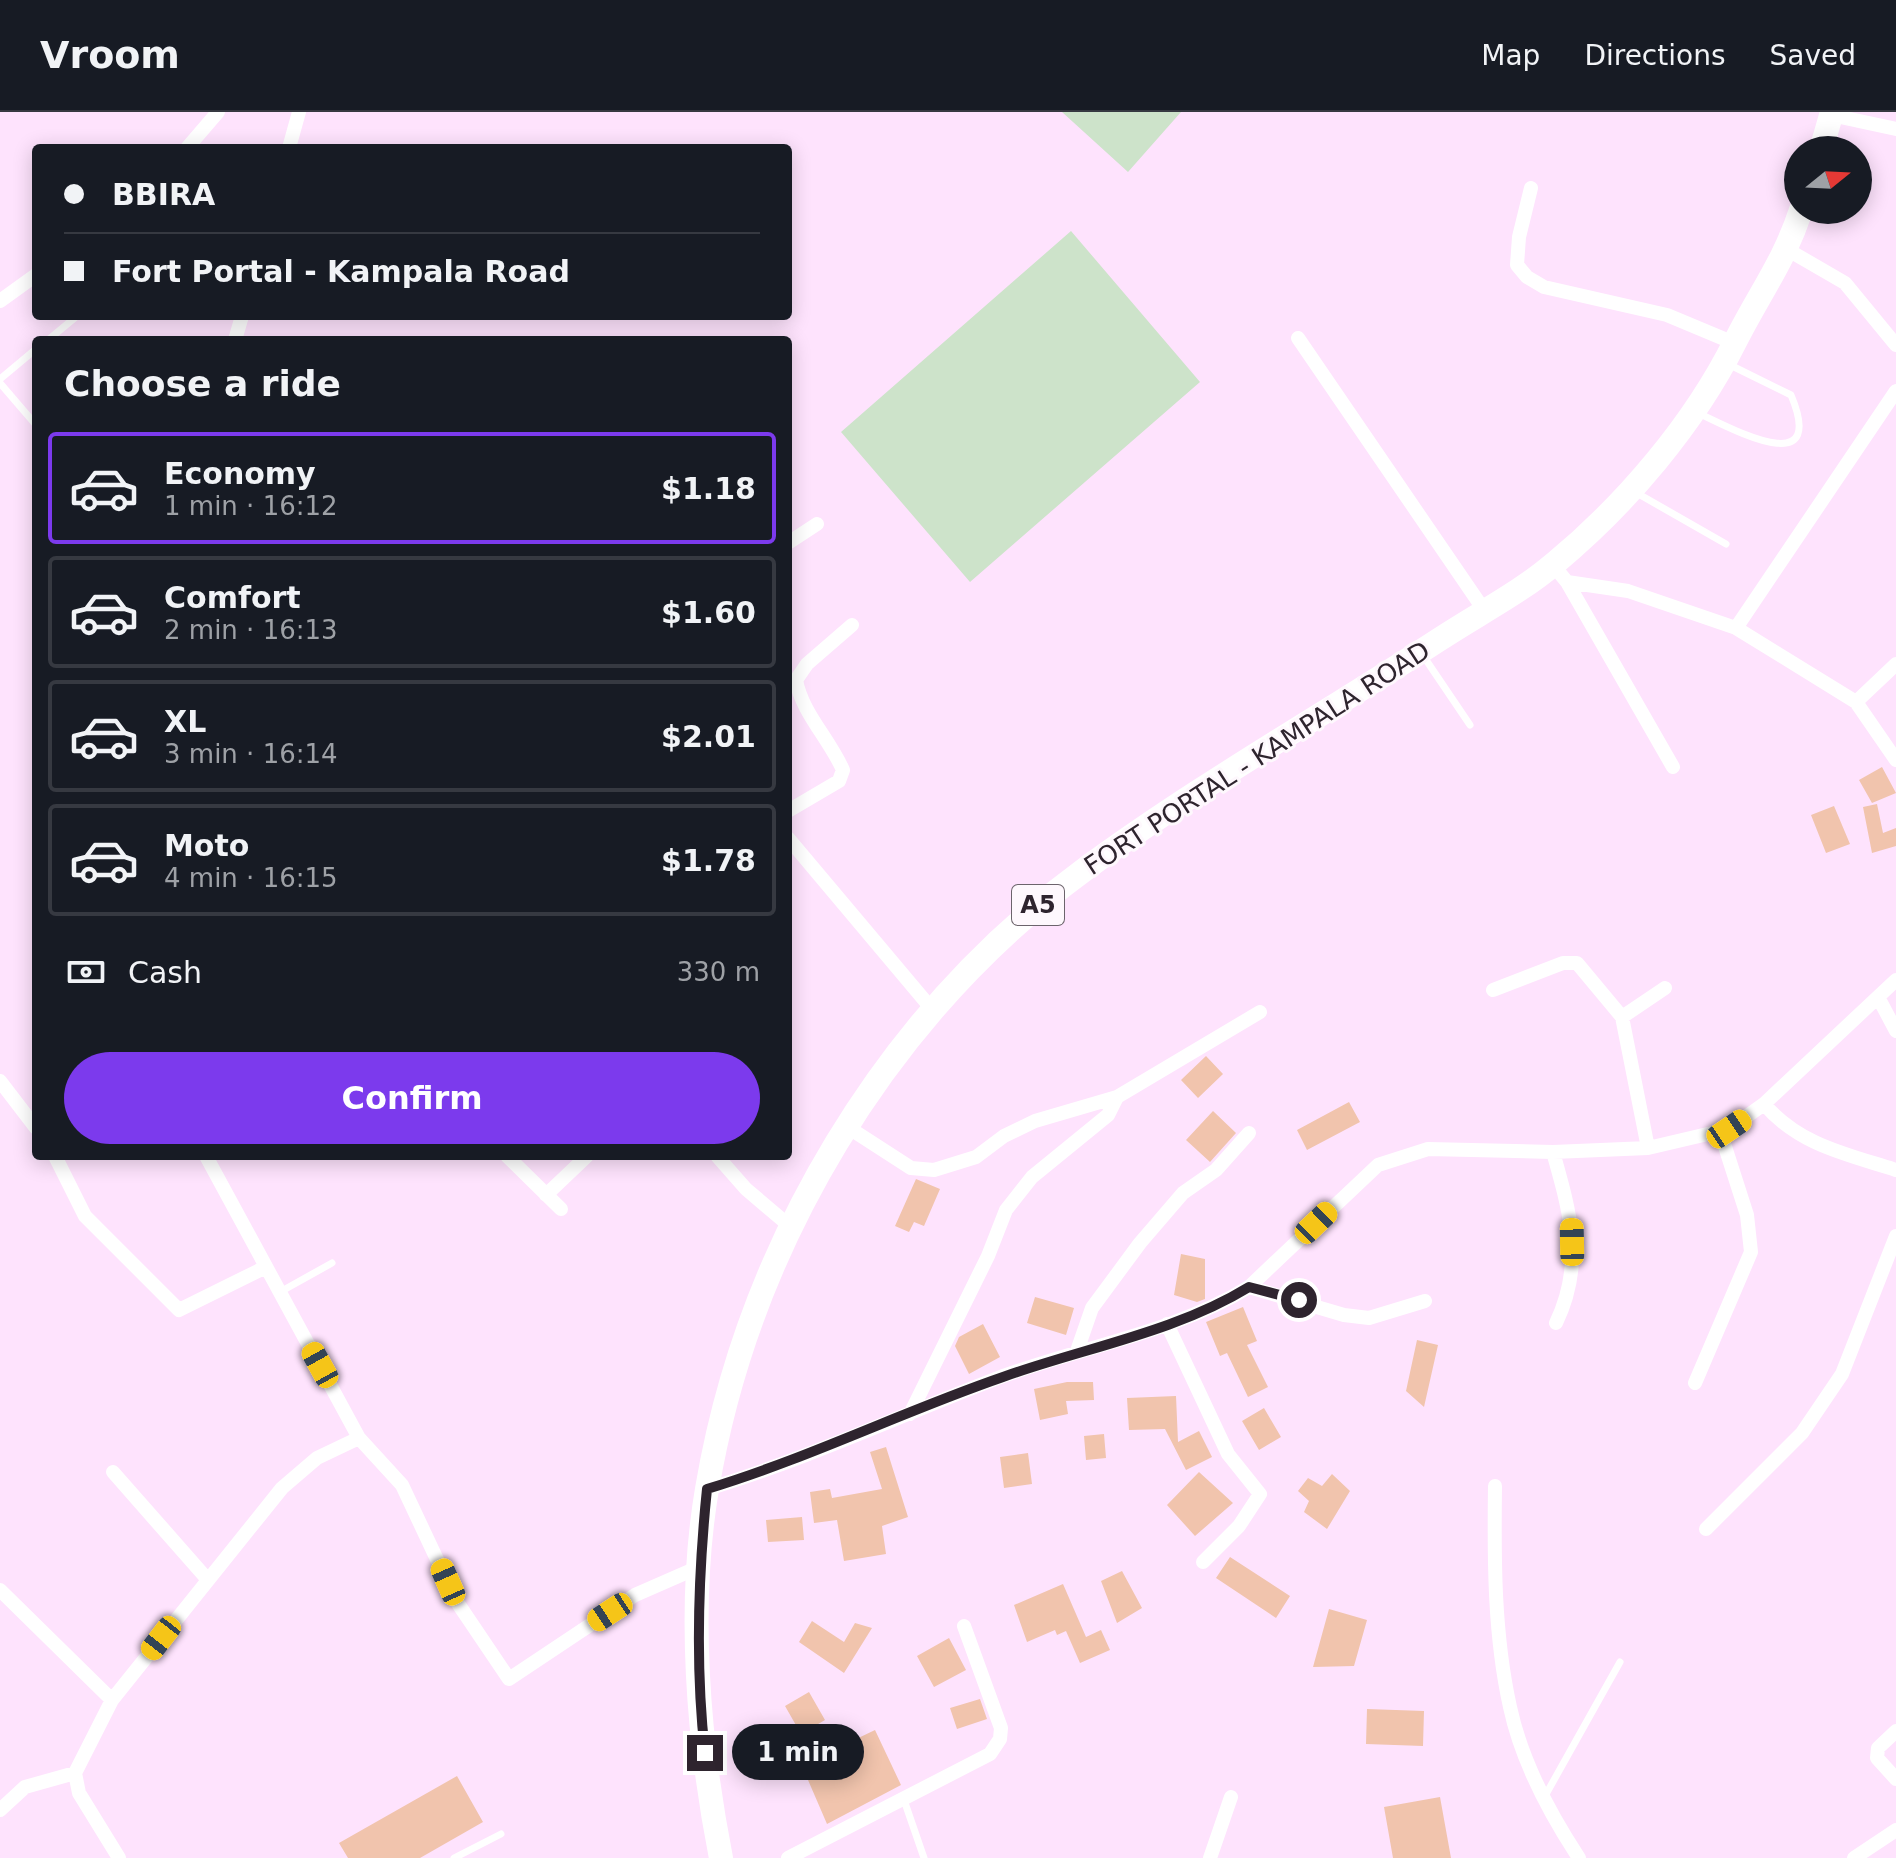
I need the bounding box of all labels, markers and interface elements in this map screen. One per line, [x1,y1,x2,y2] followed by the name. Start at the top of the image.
[40,33,180,77] text: Vroom
[1481,39,1540,72] text: Map
[1584,39,1725,72] text: Directions
[1769,39,1856,72] text: Saved
[1784,136,1872,224] north arrow
[1784,136,1872,224] map controls
[112,177,215,212] text: BBIRA
[112,254,570,289] text: Fort Portal - Kampala Road
[64,363,341,404] text: Choose a ride
[68,452,140,524] icon: car
[164,456,316,491] text: Economy
[661,471,756,506] text: $1.18
[164,491,338,521] text: 1 min · 16:12
[68,576,140,648] icon: car
[164,580,301,615] text: Comfort
[661,595,756,630] text: $1.60
[164,615,338,645] text: 2 min · 16:13
[1079,635,1435,881] street label: FORT PORTAL - KAMPALA ROAD
[68,700,140,772] icon: car
[164,704,206,739] text: XL
[661,719,756,754] text: $2.01
[164,739,338,769] text: 3 min · 16:14
[68,824,140,896] icon: car
[164,828,249,863] text: Moto
[661,843,756,878] text: $1.78
[164,863,338,893] text: 4 min · 16:15
[1012,885,1064,925] road number: A5
[64,950,108,994] icon: cash
[128,955,202,990] text: Cash
[677,957,760,987] text: 330 m
[64,1052,760,1144] button: Confirm
[1702,1106,1756,1152] car
[1290,1198,1342,1248] car
[1560,1218,1584,1266] car
[1281,1282,1317,1318] route start
[298,1338,342,1392] car
[427,1555,469,1609] car
[583,1589,637,1635] car
[137,1612,185,1664] car
[733,1725,865,1781] callout: 1 min
[687,1735,723,1771] route end
[757,1737,839,1767] text: 1 min

